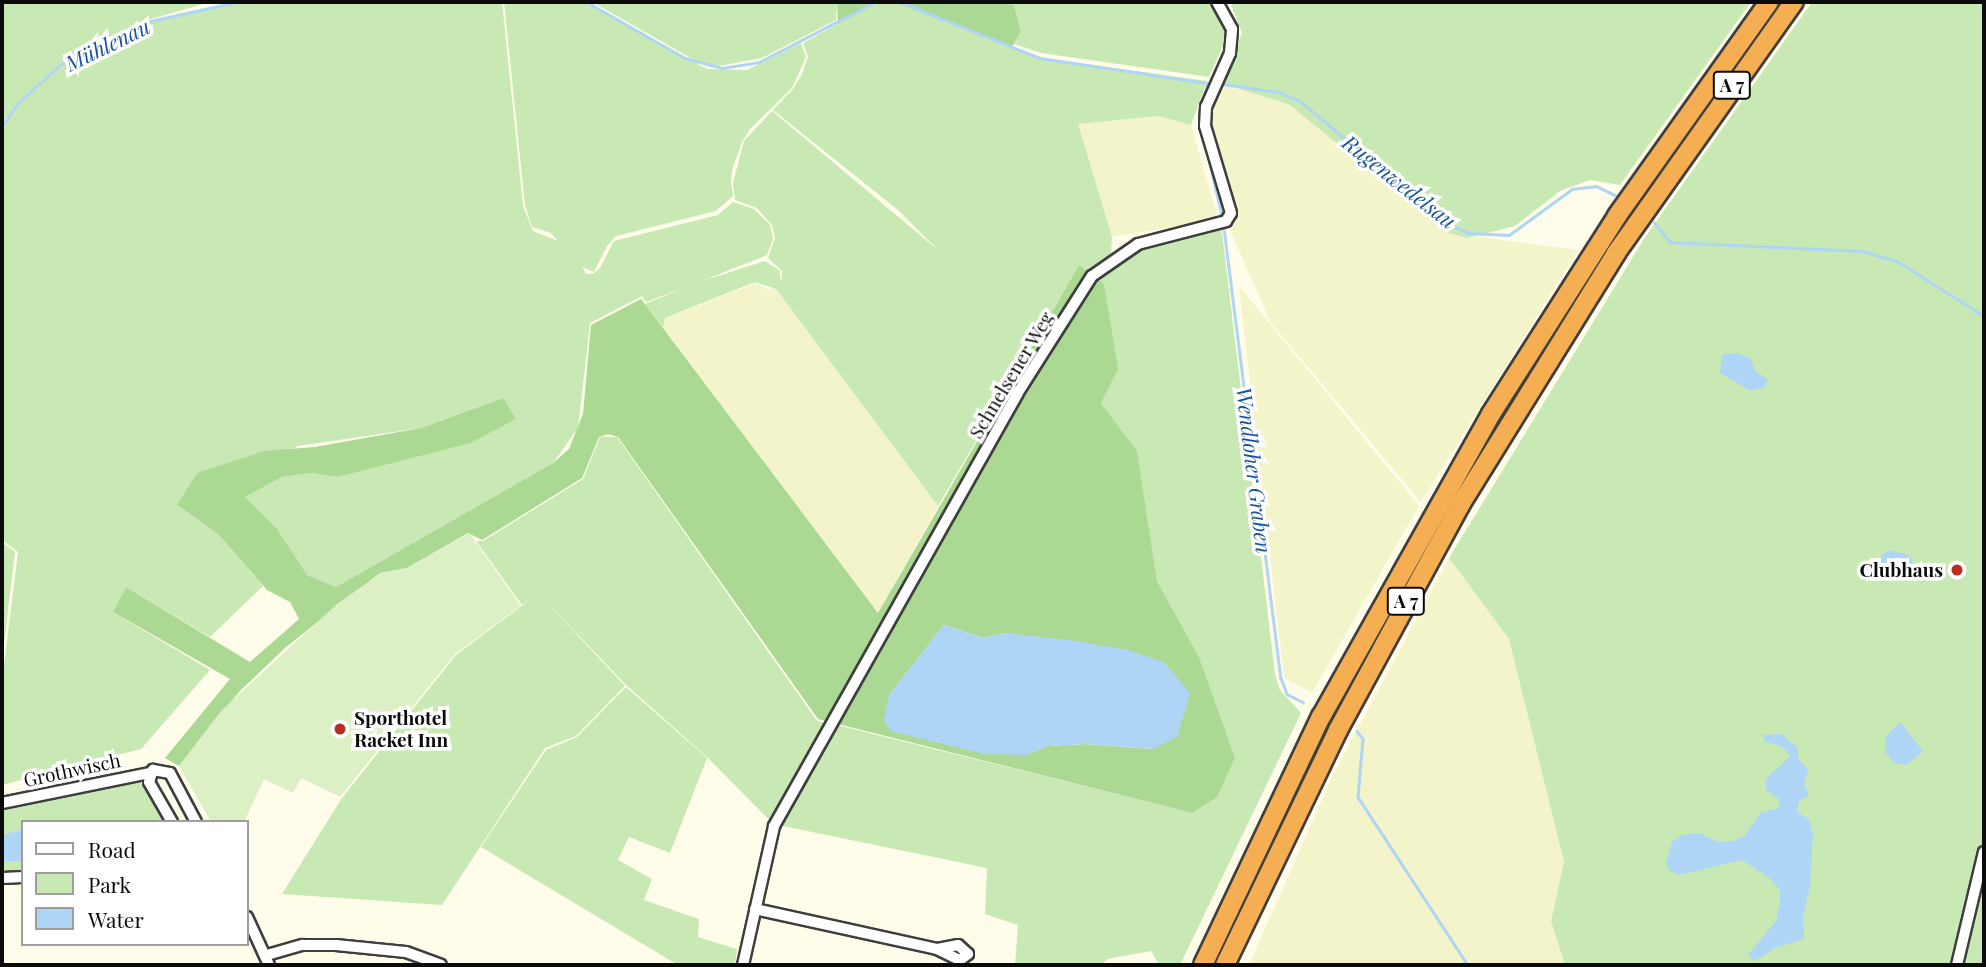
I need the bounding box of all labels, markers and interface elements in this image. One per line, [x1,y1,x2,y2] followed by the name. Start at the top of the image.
[61,13,153,75] water label: Mühlenau
[1713,70,1751,100] road number: A 7
[1338,129,1462,233] water label: Rugenwedelsau
[964,307,1058,443] street label: Schnelsener Weg
[1232,386,1278,554] water label: Wendloher Graben
[1860,559,1943,581] place label: Clubhaus
[1949,562,1965,578] marker: Clubhaus
[1387,586,1425,616] road number: A 7
[354,707,448,751] place label: Sporthotel Racket Inn
[332,721,348,737] marker: Sporthotel Racket Inn
[21,749,123,791] street label: Grothwisch
[21,820,248,946] legend
[88,835,136,863] text: Road
[88,870,131,898] text: Park
[88,905,144,933] text: Water

